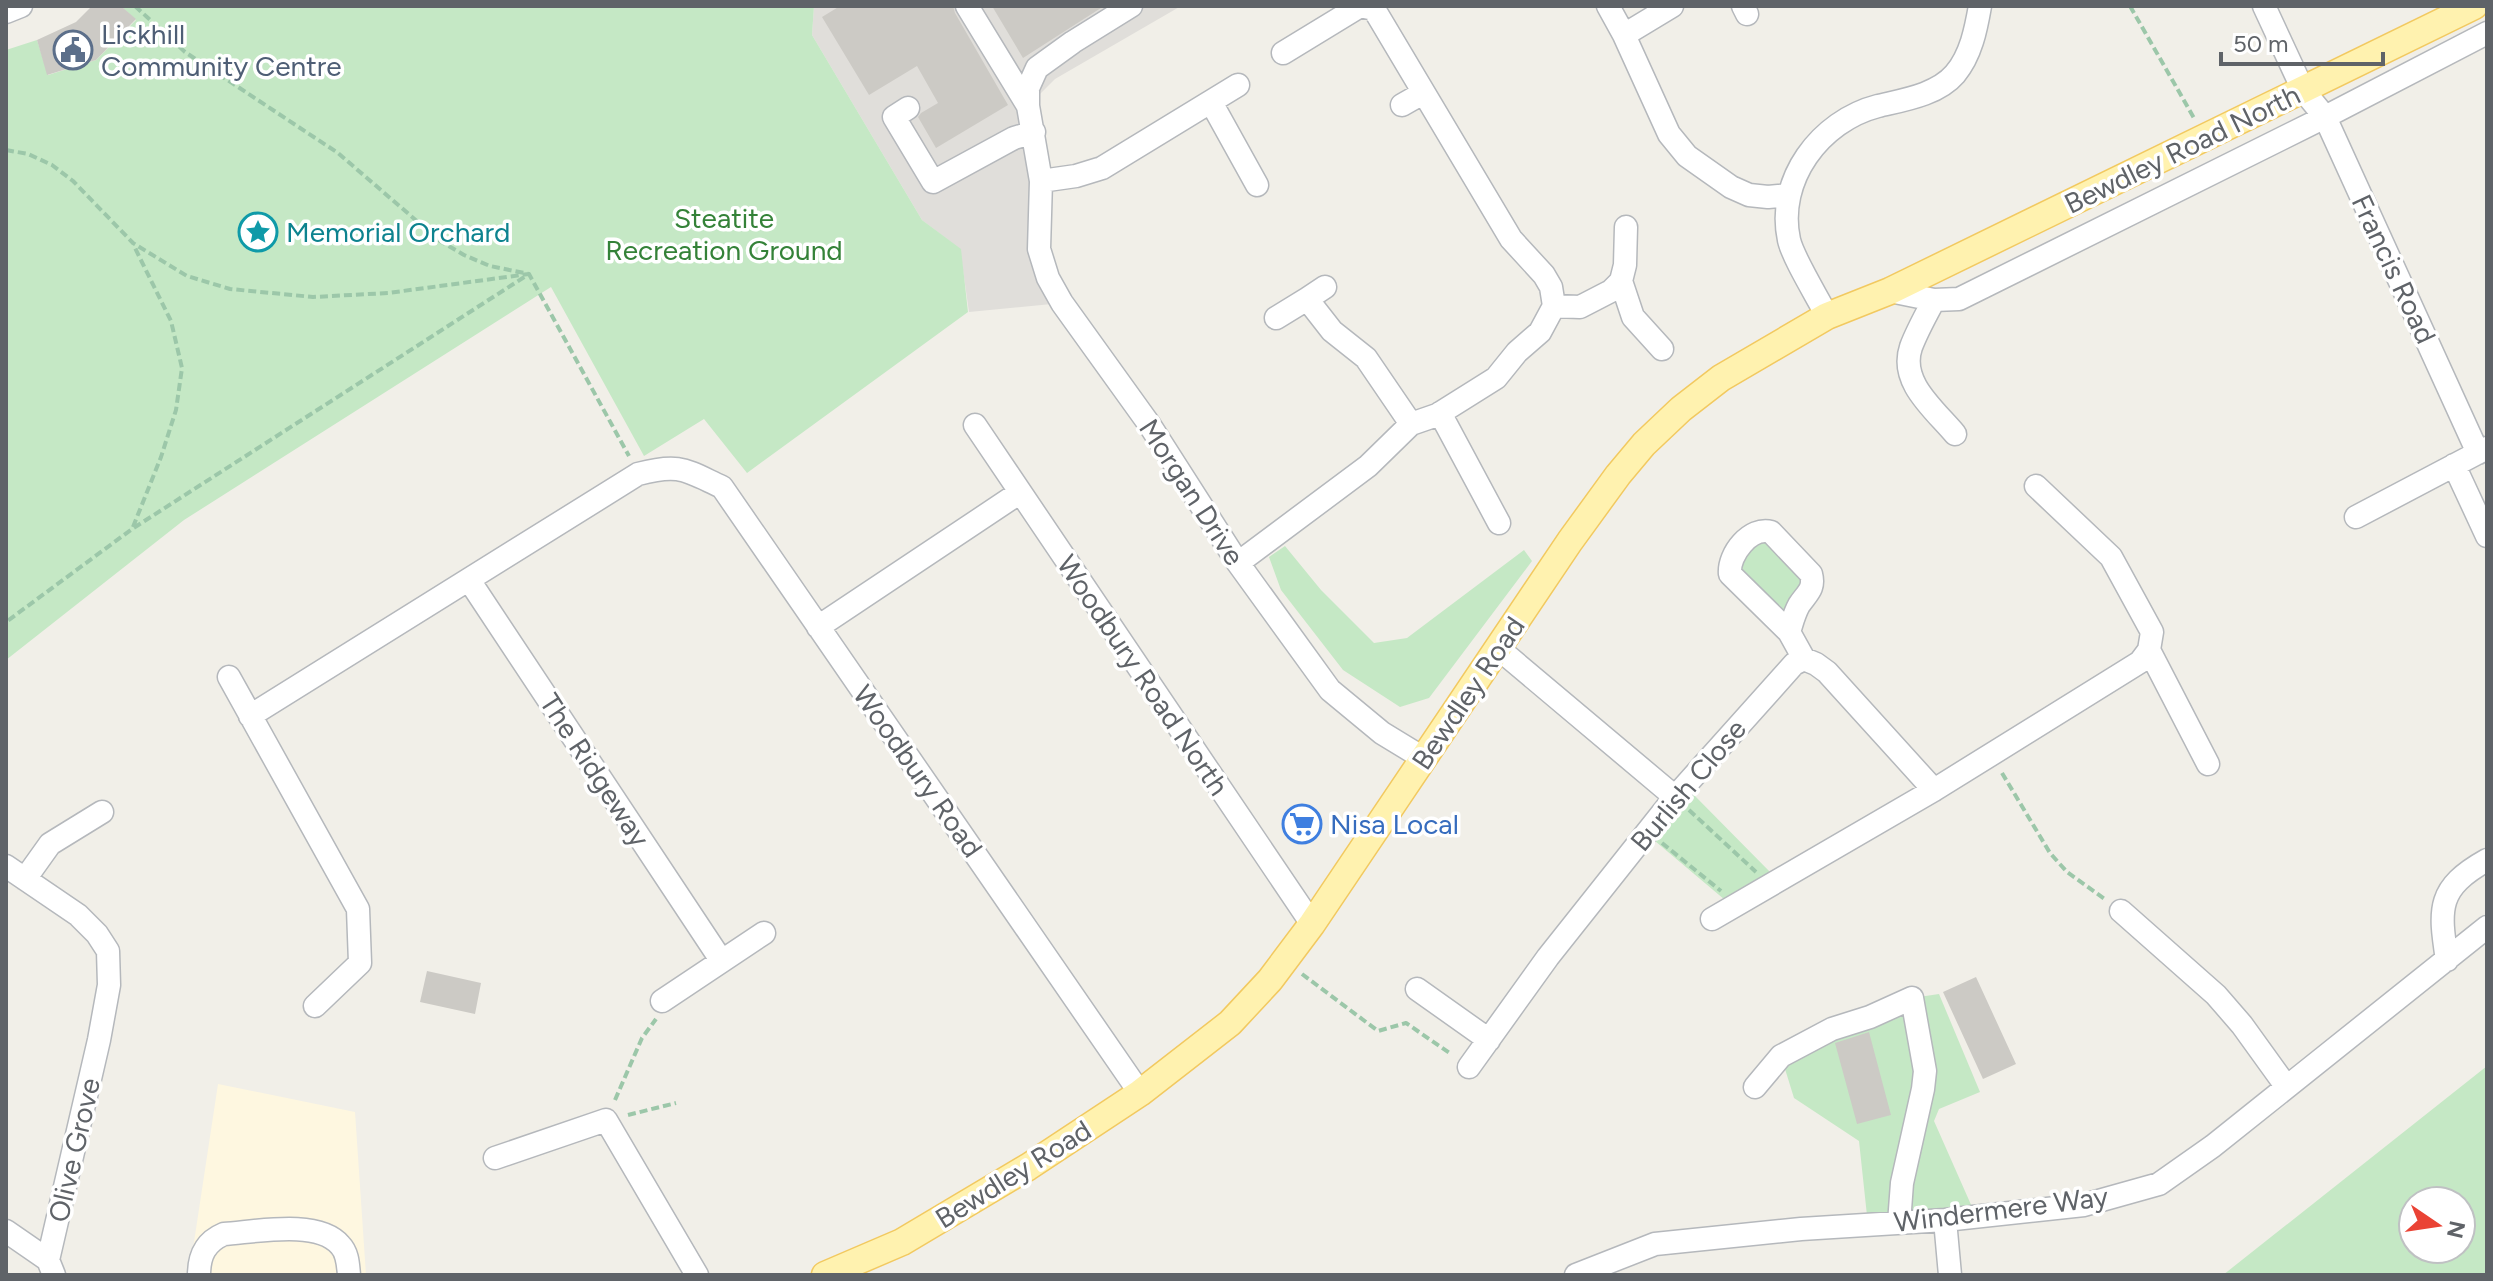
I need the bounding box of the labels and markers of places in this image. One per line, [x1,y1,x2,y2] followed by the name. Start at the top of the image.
[101,17,342,83] place label: Lickhill Community Centre
[52,29,94,71] public building icon: Lickhill Community Centre
[237,211,279,253] place icon: Memorial Orchard
[286,215,510,249] place label: Memorial Orchard
[1281,803,1323,845] supermarket icon: Nisa Local
[1330,807,1459,841] place label: Nisa Local

